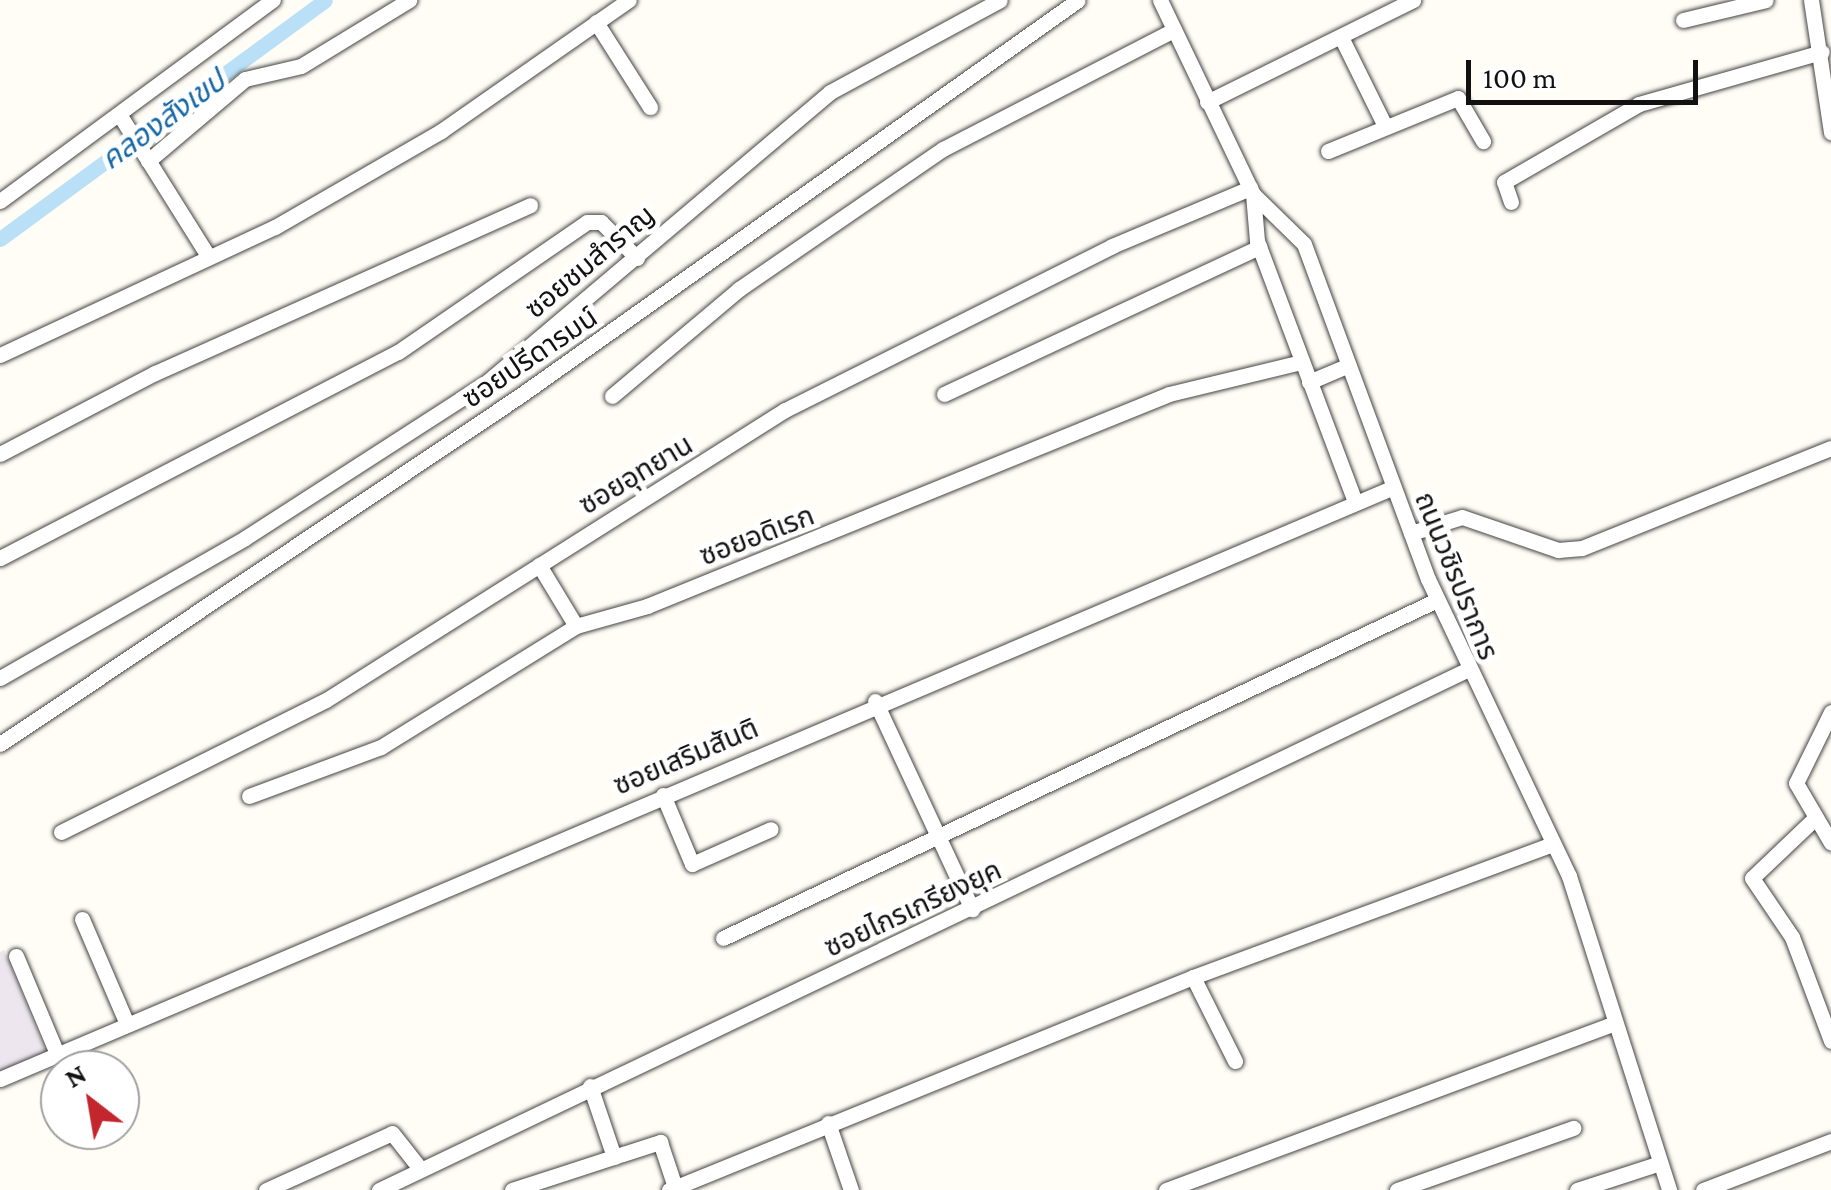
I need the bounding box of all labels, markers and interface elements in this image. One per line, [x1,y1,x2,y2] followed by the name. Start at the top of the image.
[1471,40,1704,102] scale bar
[1483,61,1557,94] text: 100 m
[94,63,232,177] water label: คลองสังเขป
[518,198,662,326] street label: ซอยชมสำราญ
[456,301,604,415] street label: ซอยปรีดารมน์
[573,428,699,522] street label: ซอยอุทยาน
[1407,487,1505,665] street label: ถนนวชิรปราการ
[695,499,819,573] street label: ซอยอดิเรก
[609,711,763,803] street label: ซอยเสริมสันติ
[819,853,1007,965] street label: ซอยไกรเกรียงยุค
[40,1050,140,1150] north arrow
[59,1057,91,1094] text: N

